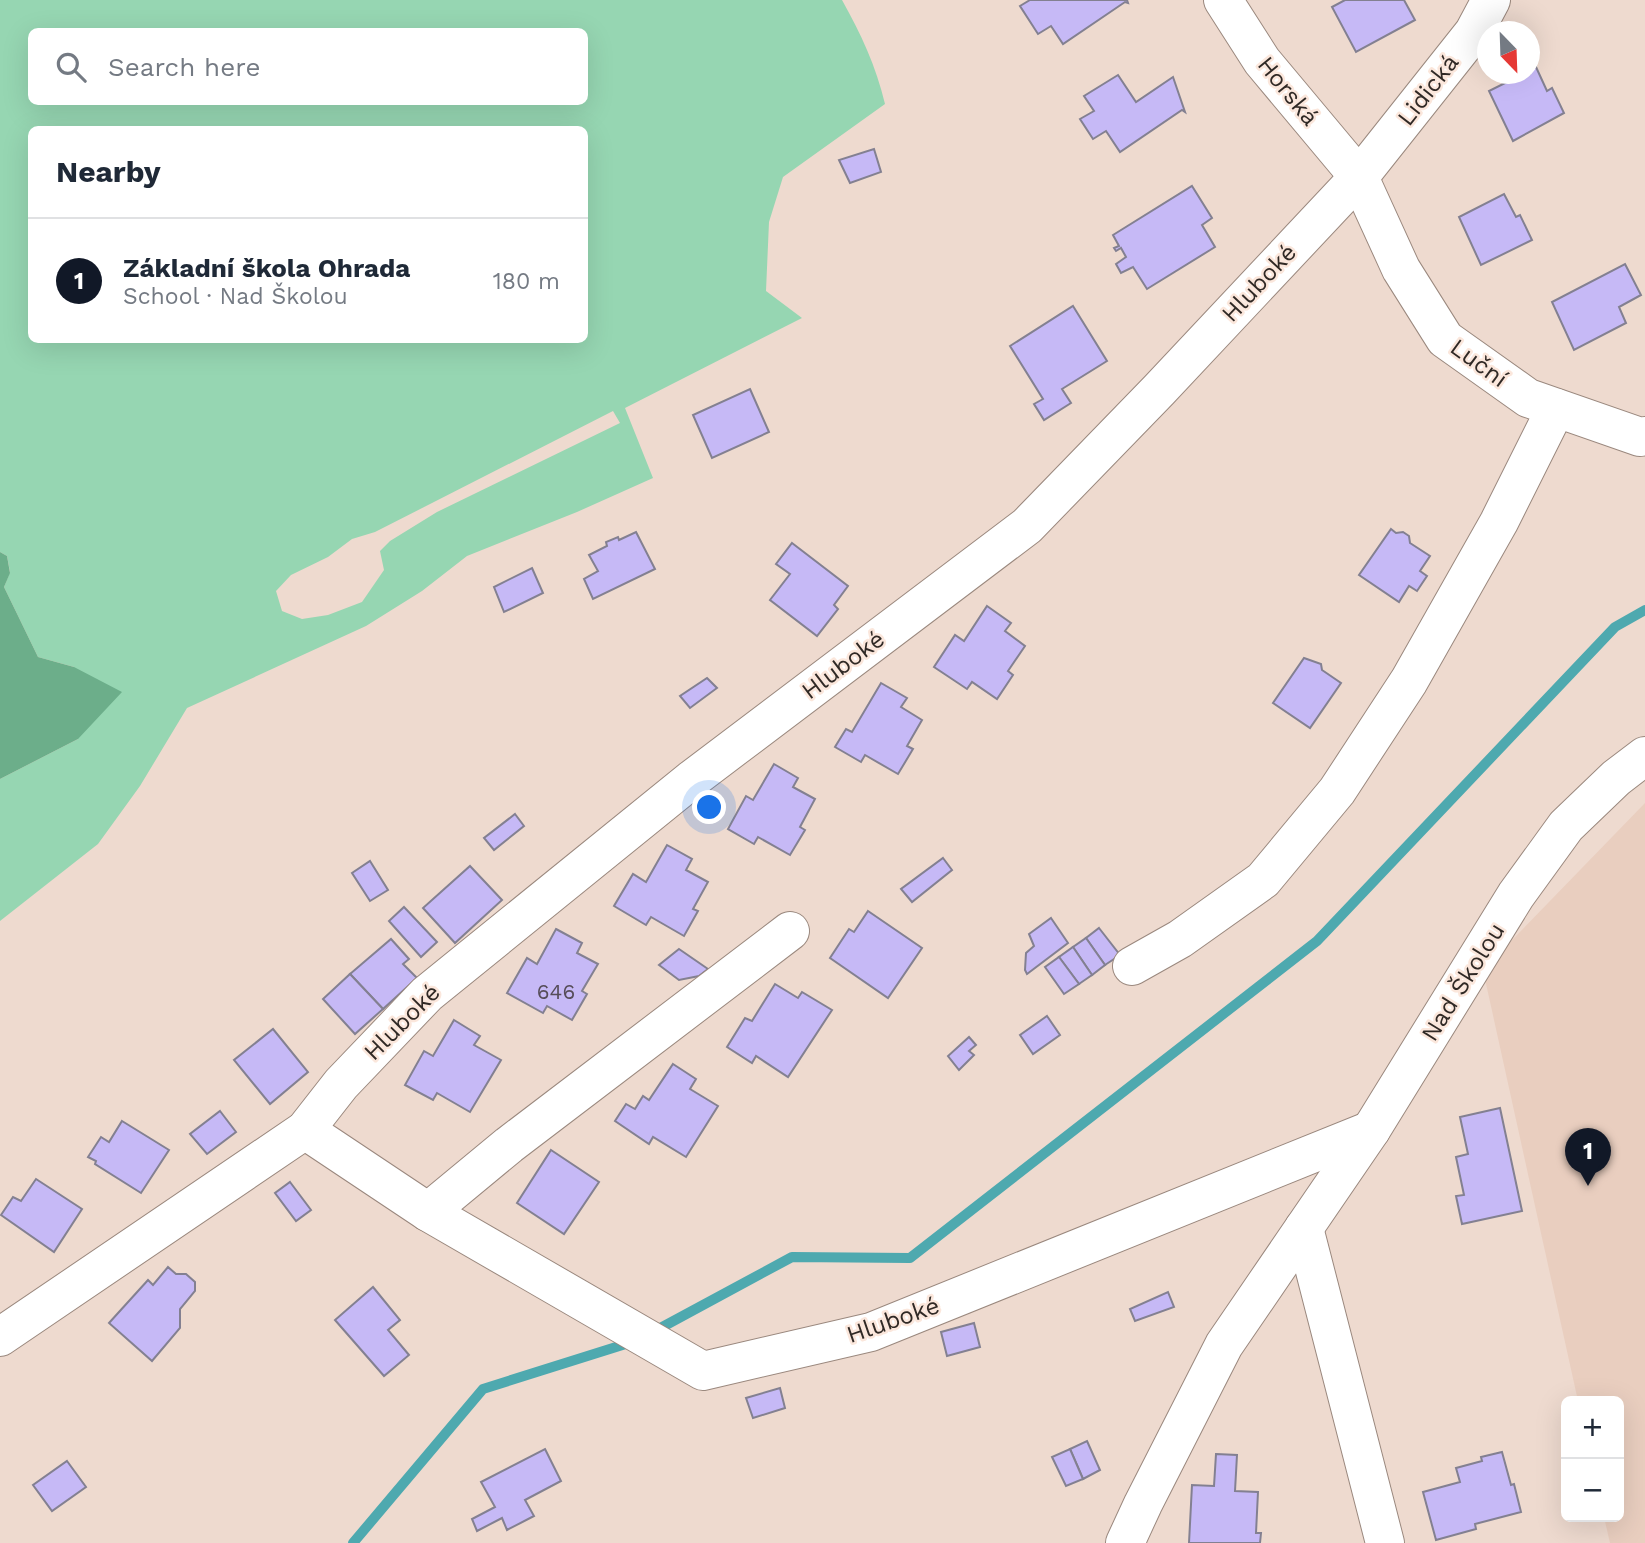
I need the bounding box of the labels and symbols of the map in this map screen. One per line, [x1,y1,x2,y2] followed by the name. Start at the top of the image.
[1477,21,1540,84] north arrow
[1392,49,1464,131] street label: Lidická
[1252,51,1324,131] street label: Horská
[1216,238,1302,328] street label: Hluboké
[1445,333,1513,393] street label: Luční
[796,625,890,705] street label: Hluboké
[692,790,726,824] your location
[1416,918,1510,1046] street label: Nad Školou
[358,978,446,1066] street label: Hluboké
[537,979,575,1004] house number: 646
[1565,1128,1611,1186] pin: 1
[843,1291,943,1349] street label: Hluboké

